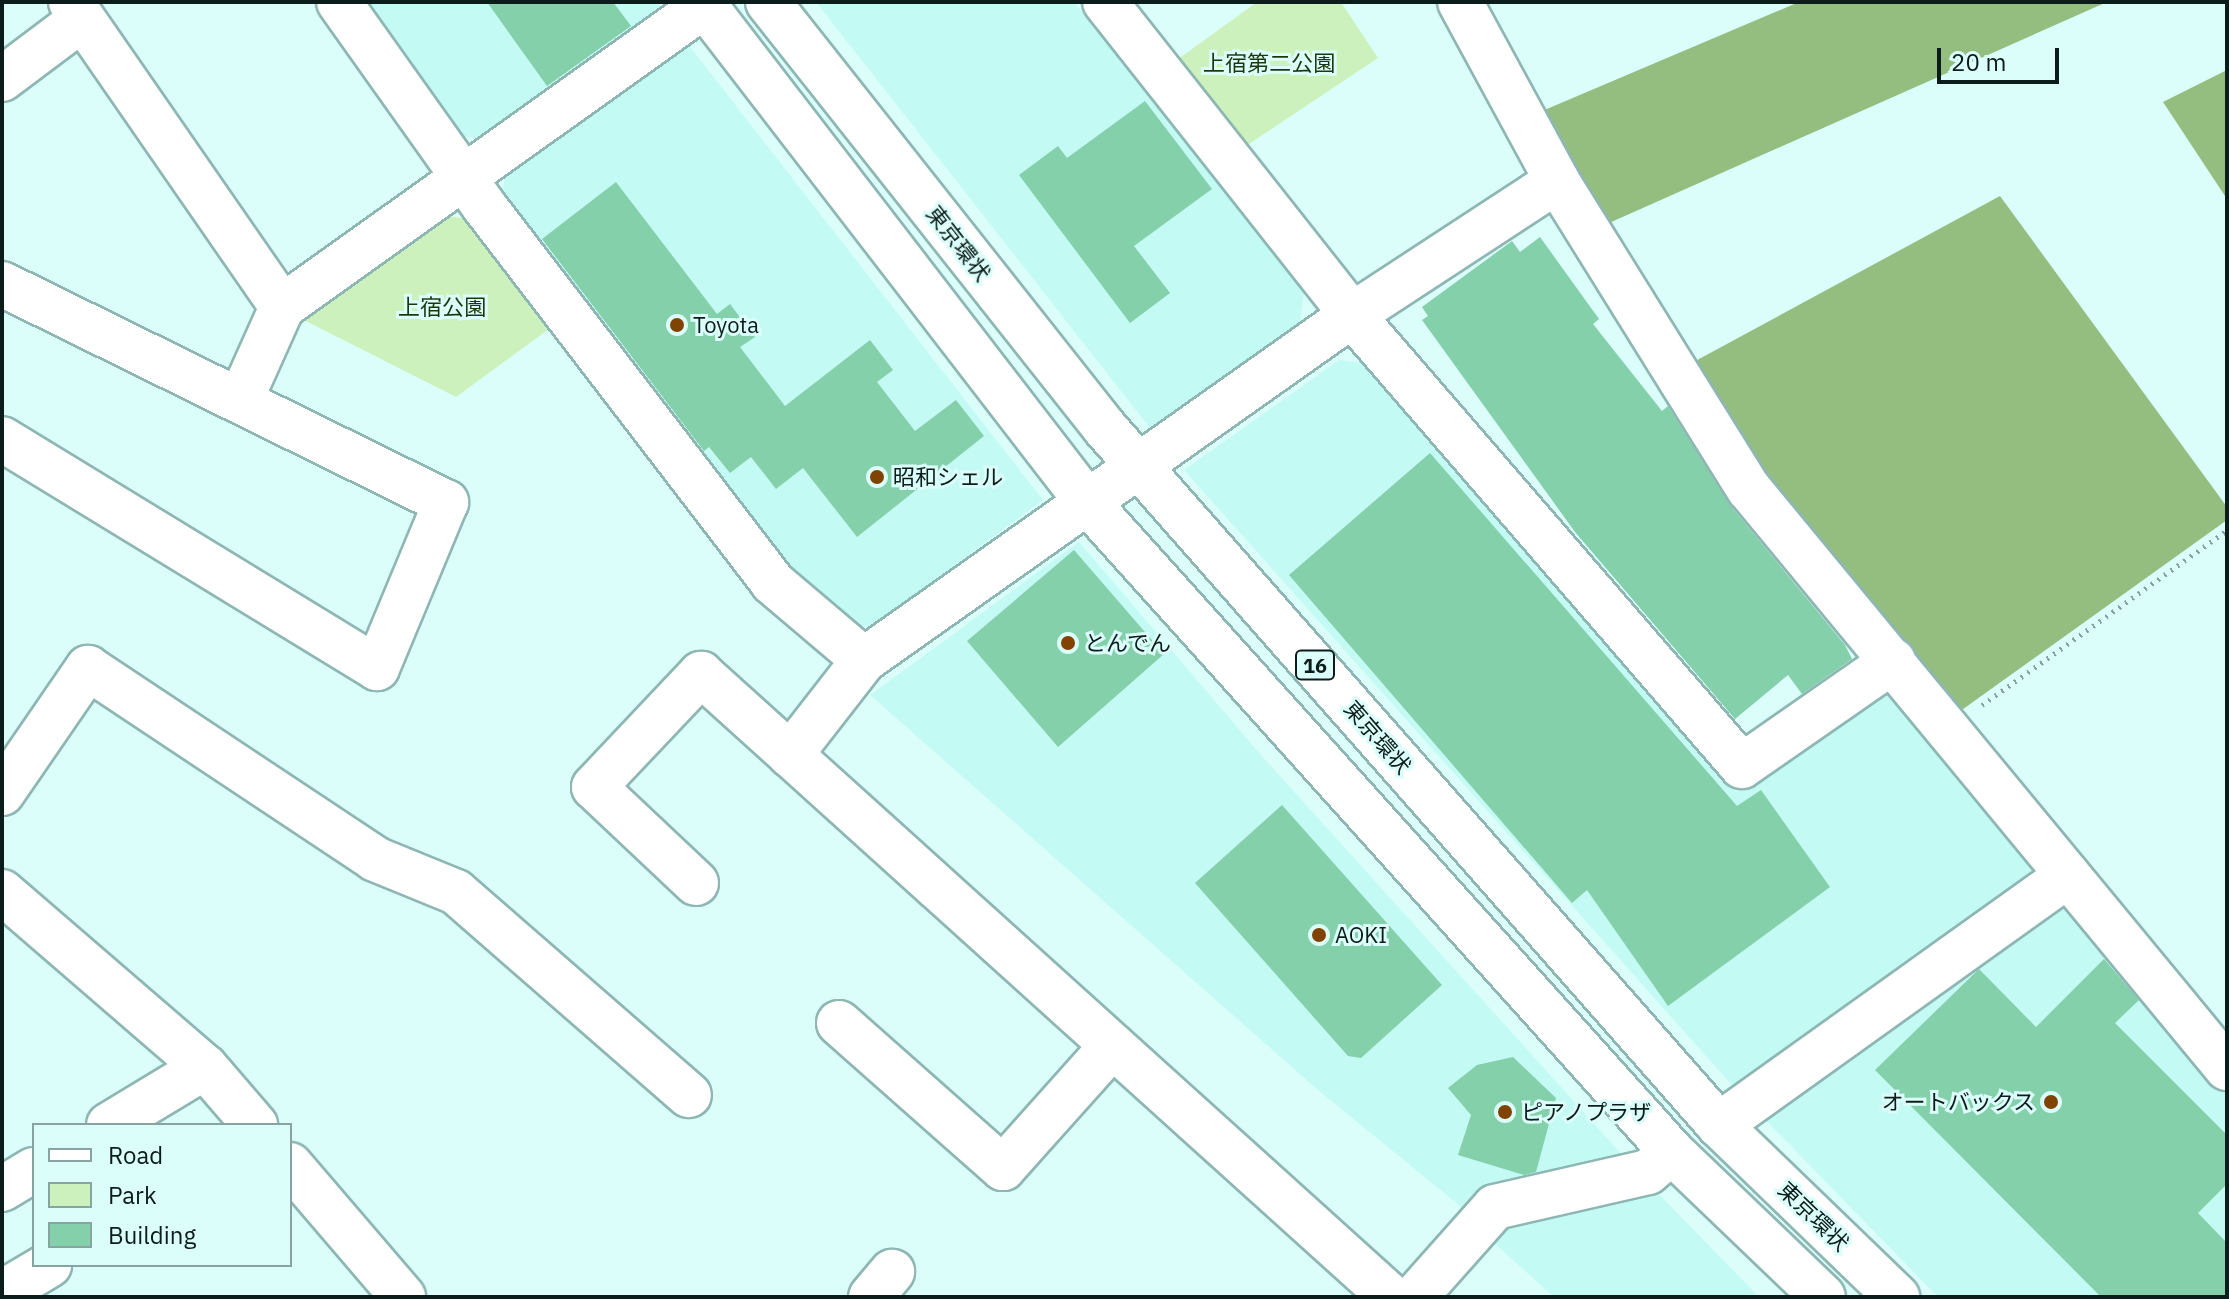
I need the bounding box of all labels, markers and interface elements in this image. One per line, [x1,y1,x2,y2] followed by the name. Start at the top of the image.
[1941,32,2063,82] scale bar
[1951,46,2006,78] text: 20 m
[1203,50,1335,76] park label: 上宿第二公園
[922,200,996,286] street label: 東京環状
[398,294,486,320] park label: 上宿公園
[693,312,759,338] place label: Toyota
[668,316,686,334] marker: Toyota
[893,464,1003,490] place label: 昭和シェル
[868,468,886,486] marker: 昭和シェル
[1084,630,1172,656] place label: とんでん
[1059,634,1077,652] marker: とんでん
[1295,649,1335,681] road number: 16
[1339,695,1417,779] street label: 東京環状
[1335,922,1387,948] place label: AOKI
[1310,926,1328,944] marker: AOKI
[1881,1089,2035,1115] place label: オートバックス
[2042,1093,2060,1111] marker: オートバックス
[1521,1099,1653,1125] place label: ピアノプラザ
[1496,1103,1514,1121] marker: ピアノプラザ
[32,1123,292,1267] legend
[108,1139,163,1171] text: Road
[1773,1176,1855,1256] street label: 東京環状
[108,1179,157,1211] text: Park
[108,1219,196,1251] text: Building

